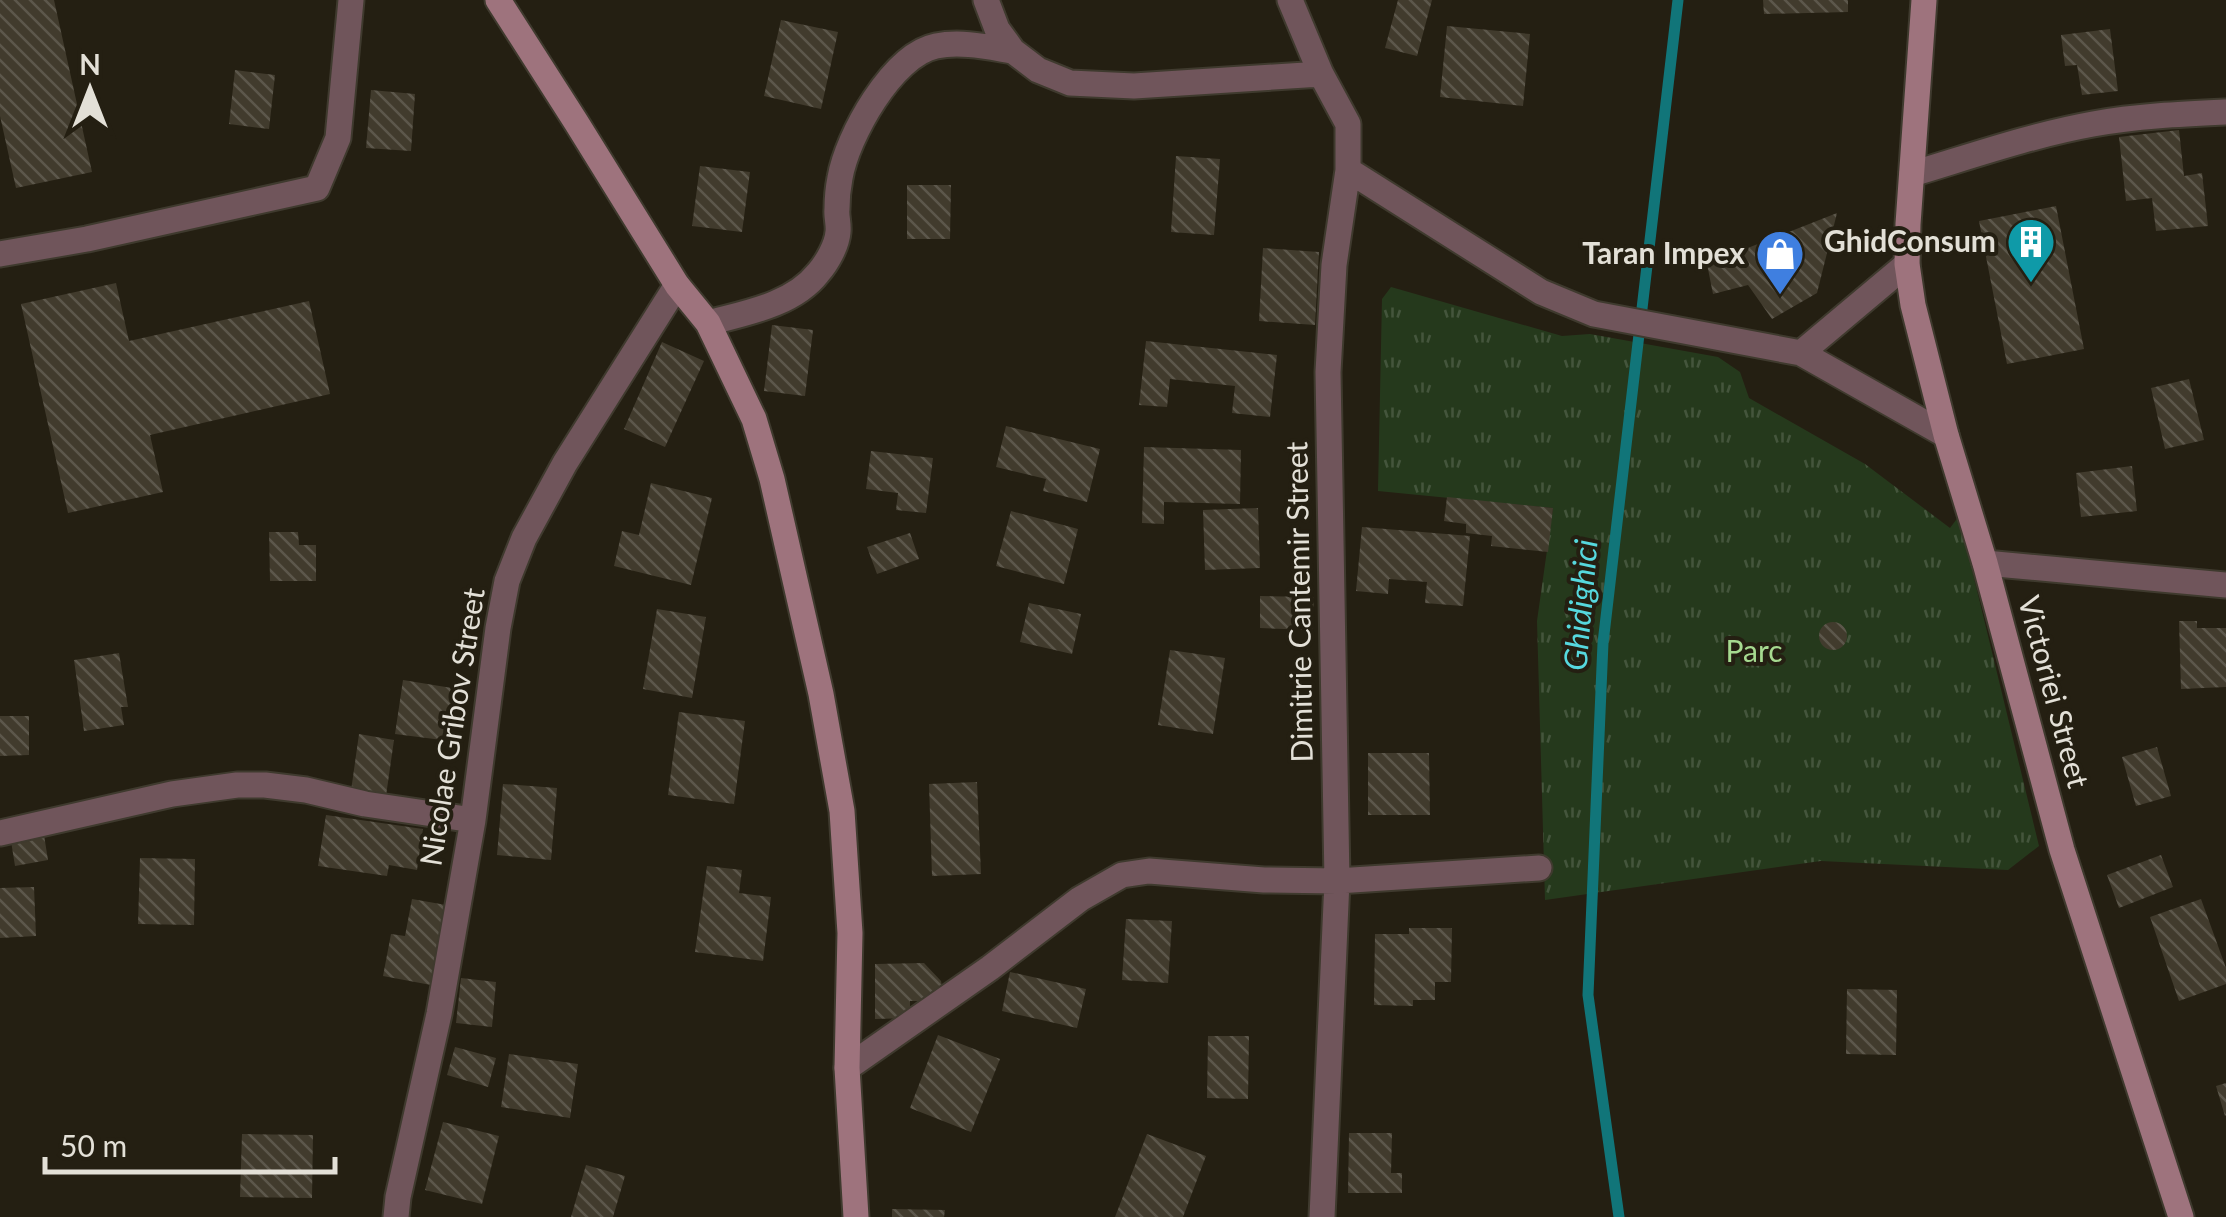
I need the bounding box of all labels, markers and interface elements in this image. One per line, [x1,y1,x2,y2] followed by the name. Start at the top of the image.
[40,40,140,140] north arrow
[79,47,101,81] text: N
[2005,216,2057,284] building icon: GhidConsum
[1824,222,1996,258] place label: GhidConsum
[1754,228,1806,296] shop icon: Taran Impex
[1582,234,1745,270] place label: Taran Impex
[1277,441,1319,763] street label: Dimitrie Cantemir Street
[1554,538,1605,672] water label: Ghidighici
[411,585,491,868] street label: Nicolae Gribov Street
[2012,592,2098,792] street label: Victoriei Street
[1725,632,1783,668] park label: Parc
[45,1112,335,1174] scale bar
[60,1127,127,1163] text: 50 m

